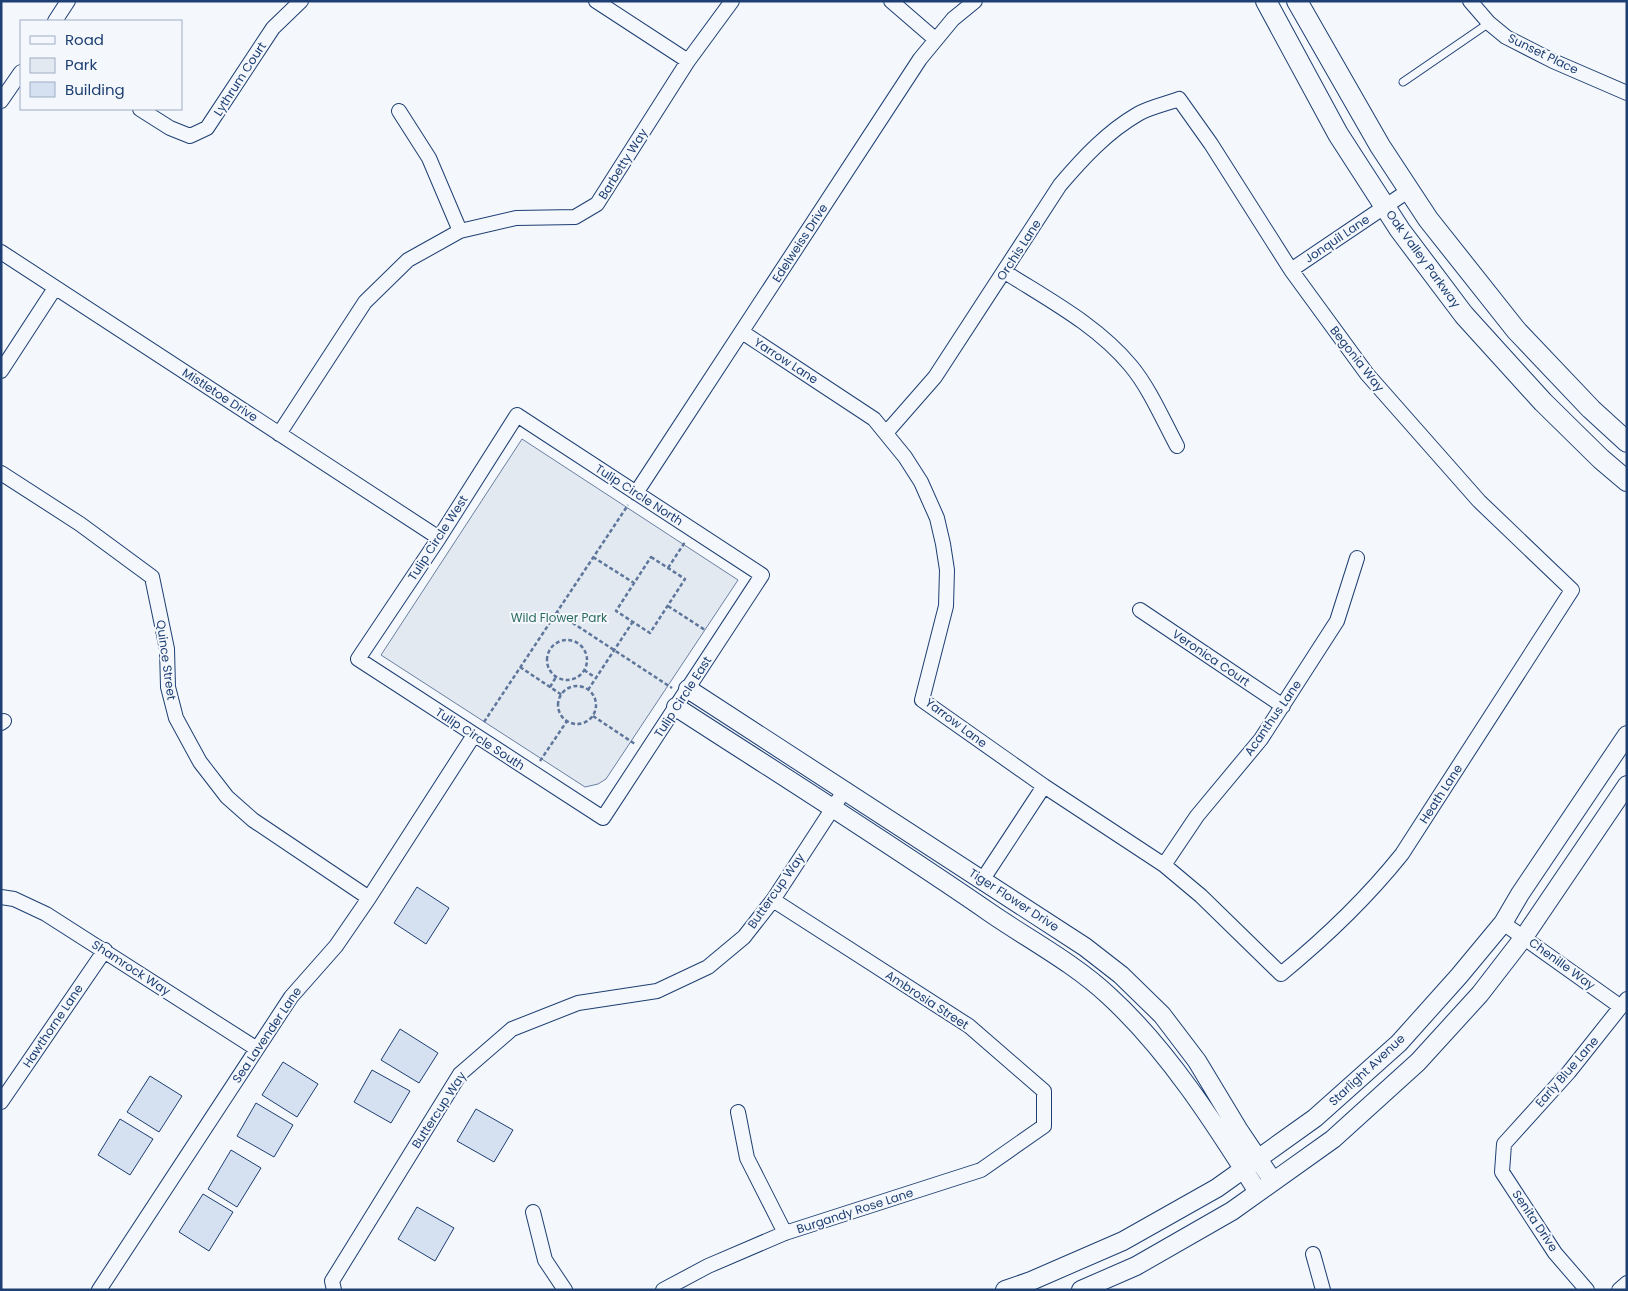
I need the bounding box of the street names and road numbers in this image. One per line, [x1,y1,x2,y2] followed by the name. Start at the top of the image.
[1505,29,1581,78] street label: Sunset Place
[209,38,270,119] street label: Lythrum Court
[594,125,651,202] street label: Barbetty Way
[768,200,831,285] street label: Edelweiss Drive
[1382,206,1465,311] street label: Oak Valley Parkway
[1301,211,1373,267] street label: Jonquil Lane
[992,216,1045,284] street label: Orchis Lane
[1326,322,1389,395] street label: Begonia Way
[751,334,822,388] street label: Yarrow Lane
[179,364,261,425] street label: Mistletoe Drive
[592,460,687,529] street label: Tulip Circle North
[404,492,472,584] street label: Tulip Circle West
[152,619,181,701] street label: Quince Street
[1169,625,1254,690] street label: Veronica Court
[650,653,715,741] street label: Tulip Circle East
[1240,676,1305,759] street label: Acanthus Lane
[922,694,991,751] street label: Yarrow Lane
[432,703,528,774] street label: Tulip Circle South
[1415,761,1466,827] street label: Heath Lane
[743,849,808,932] street label: Buttercup Way
[966,864,1063,935] street label: Tiger Flower Drive
[1526,934,1599,994] street label: Chenille Way
[89,936,174,1000] street label: Shamrock Way
[882,966,972,1033] street label: Ambrosia Street
[18,981,87,1071] street label: Hawthorne Lane
[228,983,305,1086] street label: Sea Lavender Lane
[1325,1030,1408,1109] street label: Starlight Avenue
[1531,1033,1602,1111] street label: Early Blue Lane
[407,1068,470,1151] street label: Buttercup Way
[794,1184,915,1237] street label: Burgandy Rose Lane
[1509,1187,1562,1255] street label: Senita Drive

